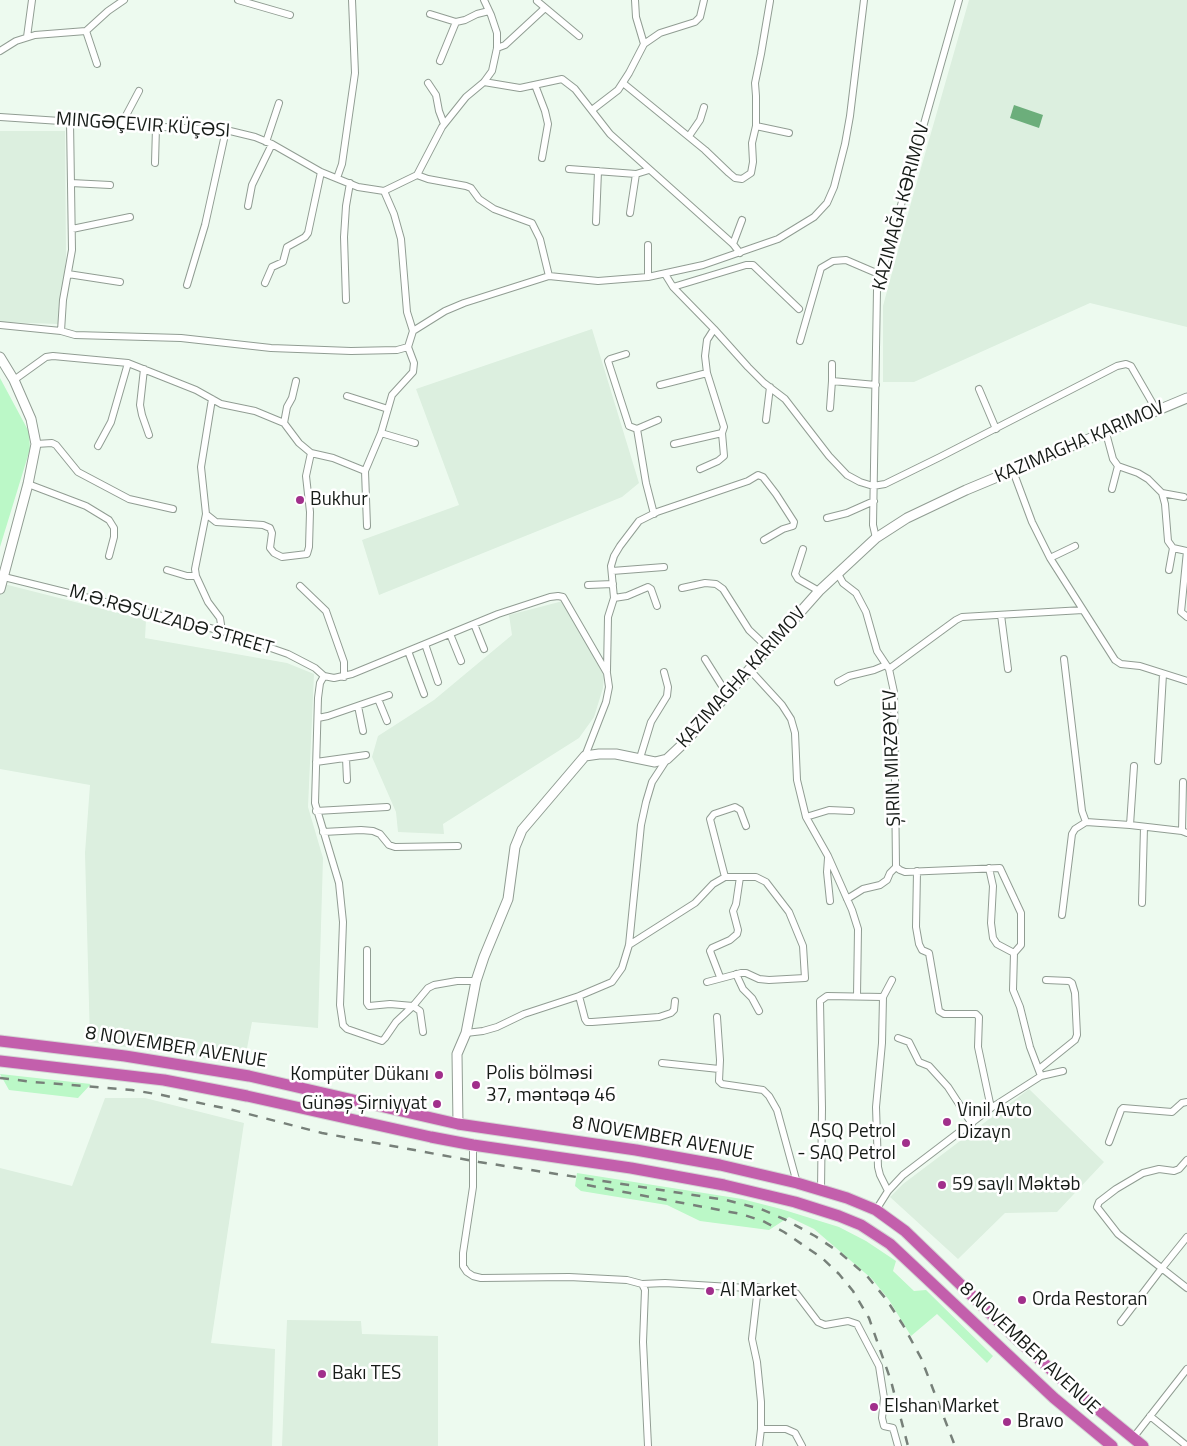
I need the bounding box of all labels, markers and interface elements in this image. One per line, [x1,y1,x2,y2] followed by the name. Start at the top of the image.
[55,109,231,143] street label: MINGƏÇEVIR KÜÇƏSI
[869,121,935,293] street label: KAZIMAĞA KƏRIMOV
[992,397,1168,489] street label: KAZIMAGHA KARIMOV
[310,489,368,511] place label: Bukhur
[294,494,306,506] marker: Bukhur
[66,581,276,661] street label: M.Ə.RƏSULZADƏ STREET
[673,603,811,753] street label: KAZIMAGHA KARIMOV
[879,689,907,827] street label: ŞIRIN MIRZƏYEV
[84,1022,268,1074] street label: 8 NOVEMBER AVENUE
[486,1063,616,1107] place label: Polis bölməsi 37, məntəqə 46
[290,1064,429,1086] place label: Kompüter Dükanı
[433,1069,445,1081] marker: Kompüter Dükanı
[470,1079,482,1091] marker: Polis bölməsi 37, məntəqə 46
[302,1093,427,1115] place label: Günəş Şirniyyat
[431,1098,443,1110] marker: Günəş Şirniyyat
[957,1100,1032,1144] place label: Vinil Avto Dizayn
[571,1112,755,1166] street label: 8 NOVEMBER AVENUE
[941,1116,953,1128] marker: Vinil Avto Dizayn
[797,1121,896,1165] place label: ASQ Petrol - SAQ Petrol
[900,1137,912,1149] marker: ASQ Petrol - SAQ Petrol
[952,1174,1080,1196] place label: 59 saylı Məktəb
[936,1179,948,1191] marker: 59 saylı Məktəb
[954,1278,1104,1420] street label: 8 NOVEMBER AVENUE
[720,1280,797,1302] place label: Al Market
[704,1285,716,1297] marker: Al Market
[1032,1289,1148,1311] place label: Orda Restoran
[1016,1294,1028,1306] marker: Orda Restoran
[332,1363,401,1385] place label: Bakı TES
[316,1368,328,1380] marker: Bakı TES
[884,1396,999,1418] place label: Elshan Market
[868,1401,880,1413] marker: Elshan Market
[1017,1411,1064,1433] place label: Bravo
[1001,1416,1013,1428] marker: Bravo

